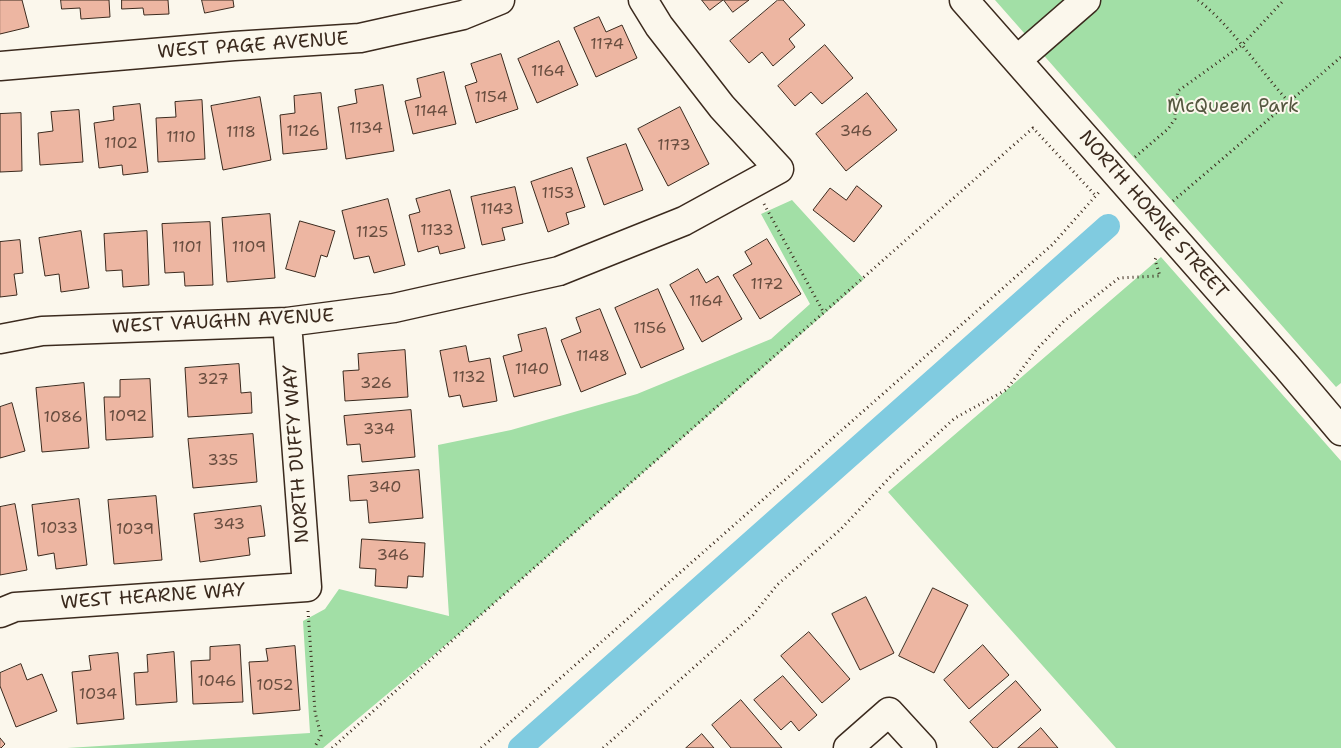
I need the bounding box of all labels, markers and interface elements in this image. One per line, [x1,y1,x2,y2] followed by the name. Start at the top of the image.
[157,28,349,64] street label: WEST PAGE AVENUE
[590,35,624,55] house number: 1174
[531,62,565,82] house number: 1164
[474,88,508,108] house number: 1154
[1167,96,1299,118] park label: McQueen Park
[414,102,448,122] house number: 1144
[349,119,383,139] house number: 1134
[286,122,320,142] house number: 1126
[840,122,872,142] house number: 346
[226,123,256,143] house number: 1118
[1074,126,1232,304] street label: NORTH HORNE STREET
[166,128,196,148] house number: 1110
[104,134,138,154] house number: 1102
[657,136,691,156] house number: 1173
[542,184,574,204] house number: 1153
[480,200,514,220] house number: 1143
[420,221,454,241] house number: 1133
[356,223,388,243] house number: 1125
[172,238,202,258] house number: 1101
[232,238,266,258] house number: 1109
[750,275,784,295] house number: 1172
[689,292,723,312] house number: 1164
[111,305,335,339] street label: WEST VAUGHN AVENUE
[633,319,667,339] house number: 1156
[576,347,610,367] house number: 1148
[515,360,549,380] house number: 1140
[279,364,315,544] street label: NORTH DUFFY WAY
[452,368,486,388] house number: 1132
[197,370,229,390] house number: 327
[360,374,392,394] house number: 326
[109,407,147,427] house number: 1092
[43,408,83,428] house number: 1086
[363,420,395,440] house number: 334
[208,451,238,471] house number: 335
[369,478,401,498] house number: 340
[213,515,245,535] house number: 343
[40,519,78,539] house number: 1033
[116,520,154,540] house number: 1039
[377,546,409,566] house number: 346
[60,579,246,615] street label: WEST HEARNE WAY
[197,672,237,692] house number: 1046
[256,676,294,696] house number: 1052
[79,685,117,705] house number: 1034

